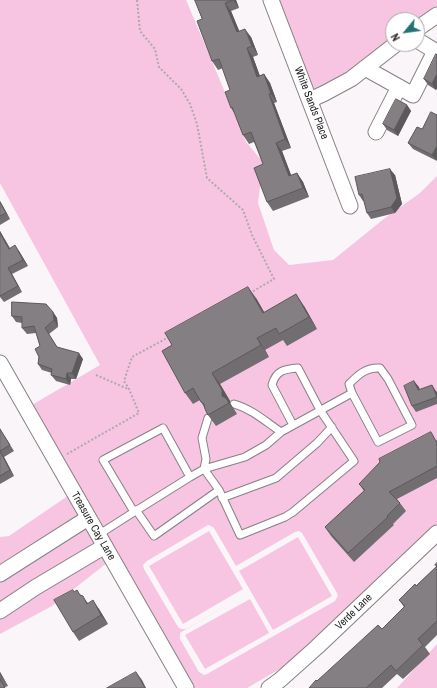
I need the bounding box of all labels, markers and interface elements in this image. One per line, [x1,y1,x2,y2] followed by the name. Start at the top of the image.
[385,12,425,52] north arrow
[388,31,403,44] text: N
[291,65,331,141] street label: White Sands Place
[68,489,118,563] street label: Treasure Cay Lane
[333,591,375,633] street label: Verde Lane

